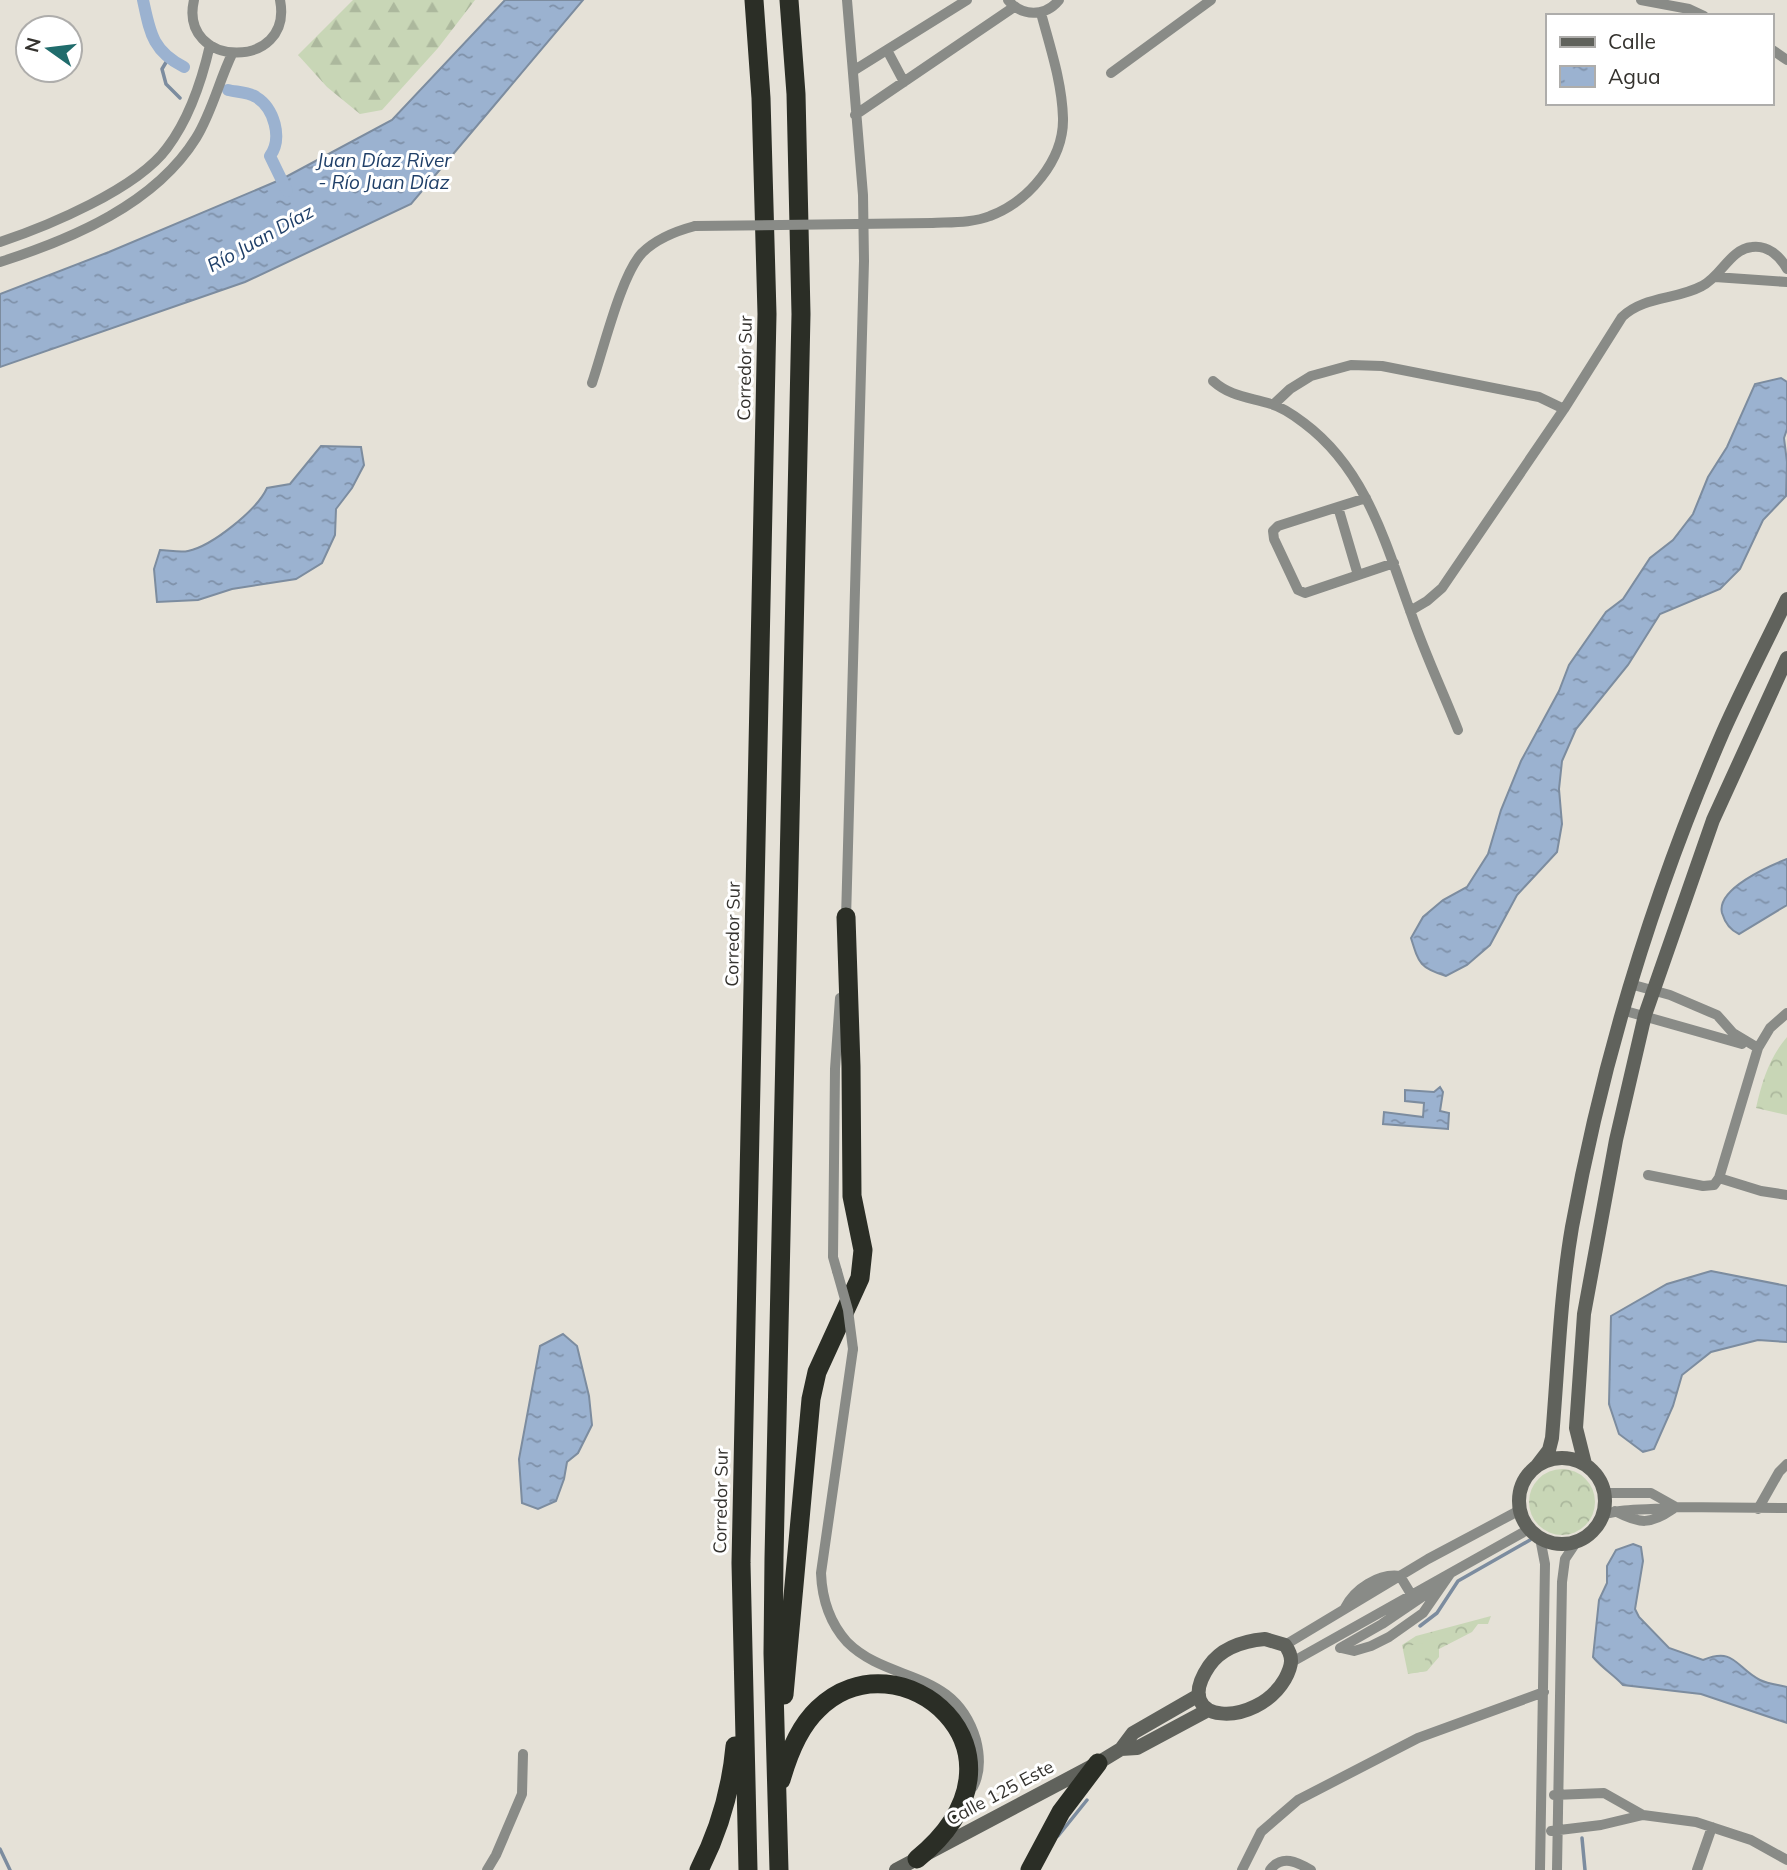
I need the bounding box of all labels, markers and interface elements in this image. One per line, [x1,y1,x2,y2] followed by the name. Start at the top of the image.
[14,14,84,84] north arrow
[1546,14,1773,105] legend
[1608,28,1656,54] text: Calle
[19,35,46,55] text: N
[1608,63,1661,89] text: Agua
[315,148,452,194] water label: Juan Díaz River - Río Juan Díaz
[203,199,318,277] water label: Río Juan Díaz
[732,315,757,421] street label: Corredor Sur
[720,881,745,987] street label: Corredor Sur
[708,1448,733,1554] street label: Corredor Sur
[942,1755,1057,1830] street label: Calle 125 Este

